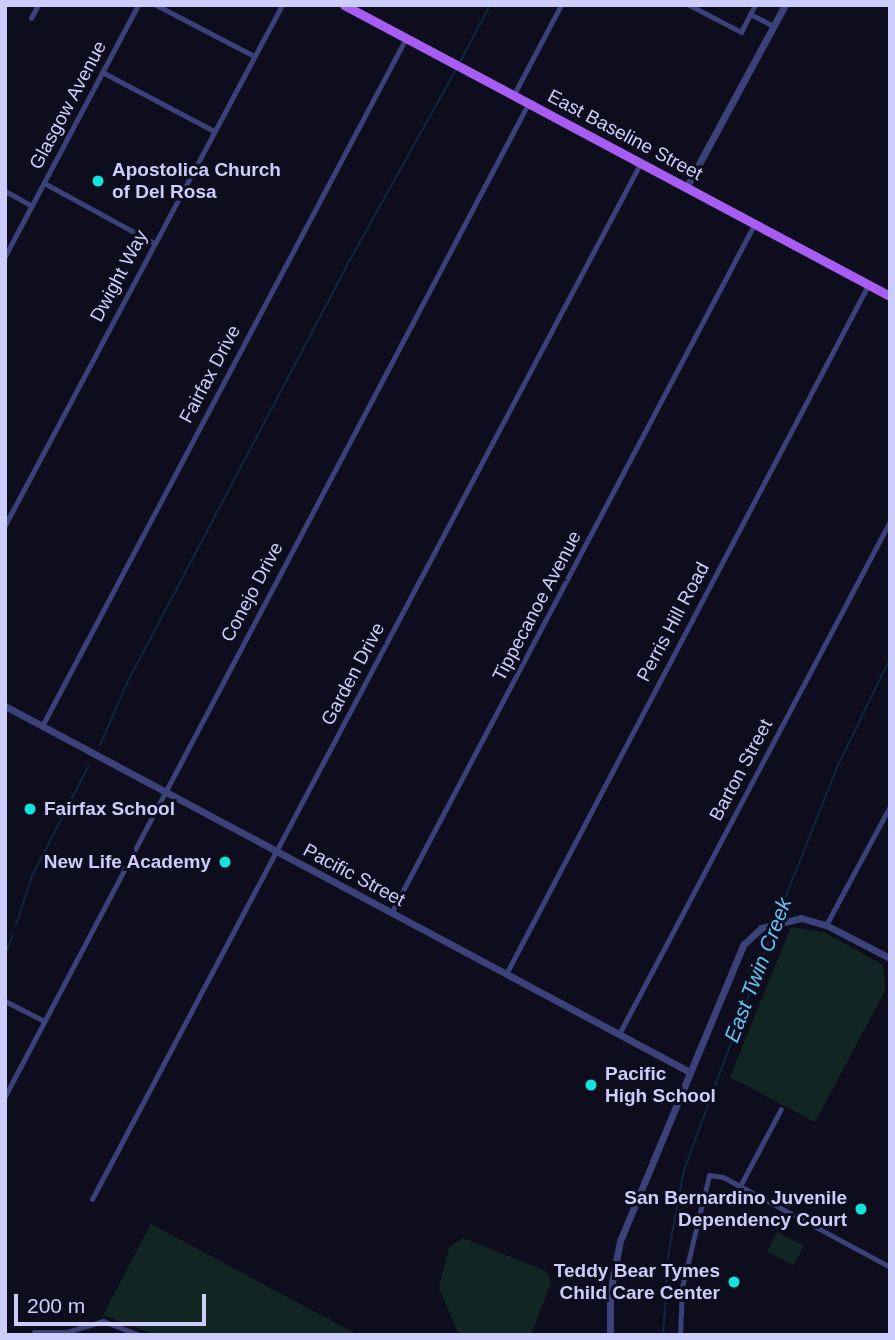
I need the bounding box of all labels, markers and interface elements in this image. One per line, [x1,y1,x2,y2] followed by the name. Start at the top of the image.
[24,36,112,174] street label: Glasgow Avenue
[544,85,706,185] street label: East Baseline Street
[112,159,281,203] place label: Apostolica Church of Del Rosa
[90,173,106,189] marker: Apostolica Church of Del Rosa
[85,226,153,326] street label: Dwight Way
[175,321,245,427] street label: Fairfax Drive
[488,526,586,686] street label: Tippecanoe Avenue
[216,538,288,646] street label: Conejo Drive
[632,558,714,686] street label: Perris Hill Road
[316,619,390,729] street label: Garden Drive
[705,715,777,825] street label: Barton Street
[44,798,175,820] place label: Fairfax School
[22,801,38,817] marker: Fairfax School
[299,839,409,911] street label: Pacific Street
[43,851,211,873] place label: New Life Academy
[217,854,233,870] marker: New Life Academy
[719,894,797,1046] water label: East Twin Creek
[605,1063,716,1107] place label: Pacific High School
[583,1077,599,1093] marker: Pacific High School
[624,1187,847,1231] place label: San Bernardino Juvenile Dependency Court
[853,1201,869,1217] marker: San Bernardino Juvenile Dependency Court
[554,1260,720,1304] place label: Teddy Bear Tymes Child Care Center
[726,1274,742,1290] marker: Teddy Bear Tymes Child Care Center
[18,1280,210,1324] scale bar
[27,1294,85,1317] text: 200 m

